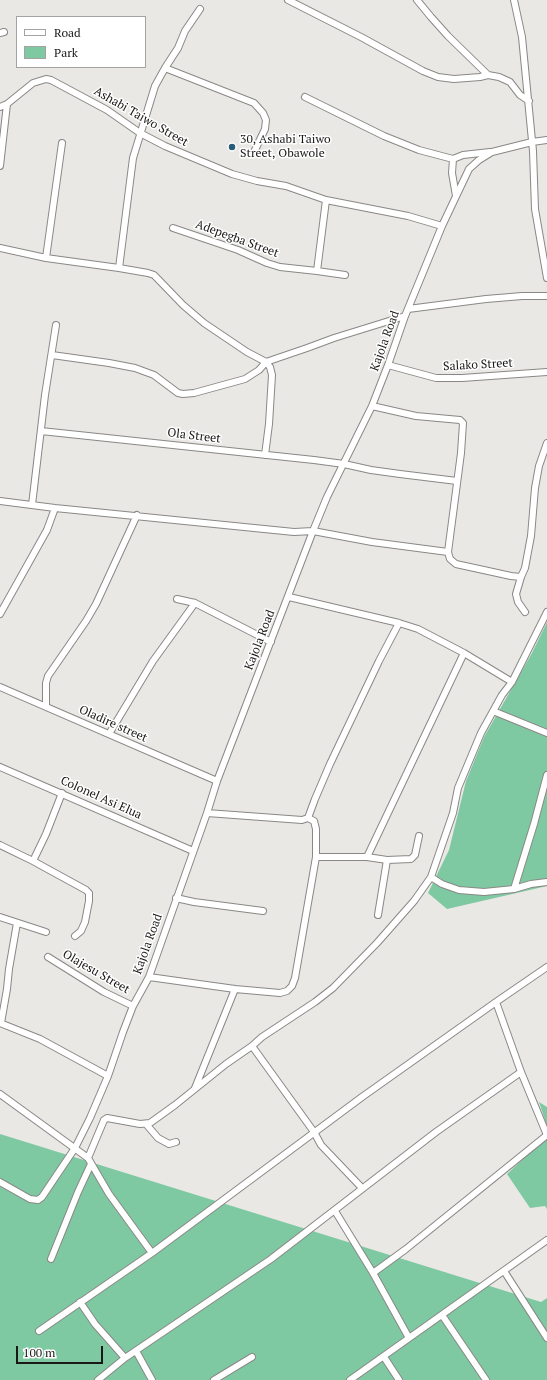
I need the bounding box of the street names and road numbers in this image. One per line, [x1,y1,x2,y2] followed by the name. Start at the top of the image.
[91,84,191,150] street label: Ashabi Taiwo Street
[193,217,281,261] street label: Adepegba Street
[367,309,403,373] street label: Kajola Road
[443,356,513,374] street label: Salako Street
[167,426,221,446] street label: Ola Street
[242,608,278,672] street label: Kajola Road
[77,703,149,745] street label: Oladire street
[58,774,144,822] street label: Colonel Asi Elua
[130,912,166,976] street label: Kajola Road
[60,947,132,997] street label: Olajesu Street

